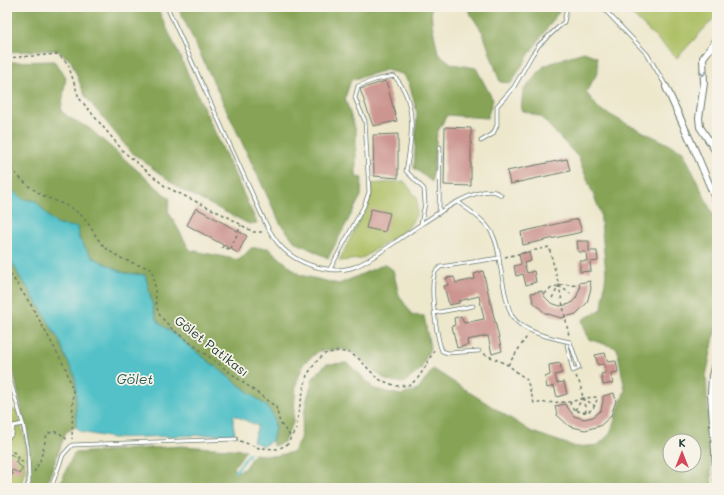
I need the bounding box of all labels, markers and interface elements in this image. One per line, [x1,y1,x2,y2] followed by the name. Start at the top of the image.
[699,70,708,76] one-way arrow
[172,311,253,380] street label: Gölet Patikası
[116,369,154,388] water label: Gölet
[662,433,702,473] north arrow
[678,435,686,450] text: K

